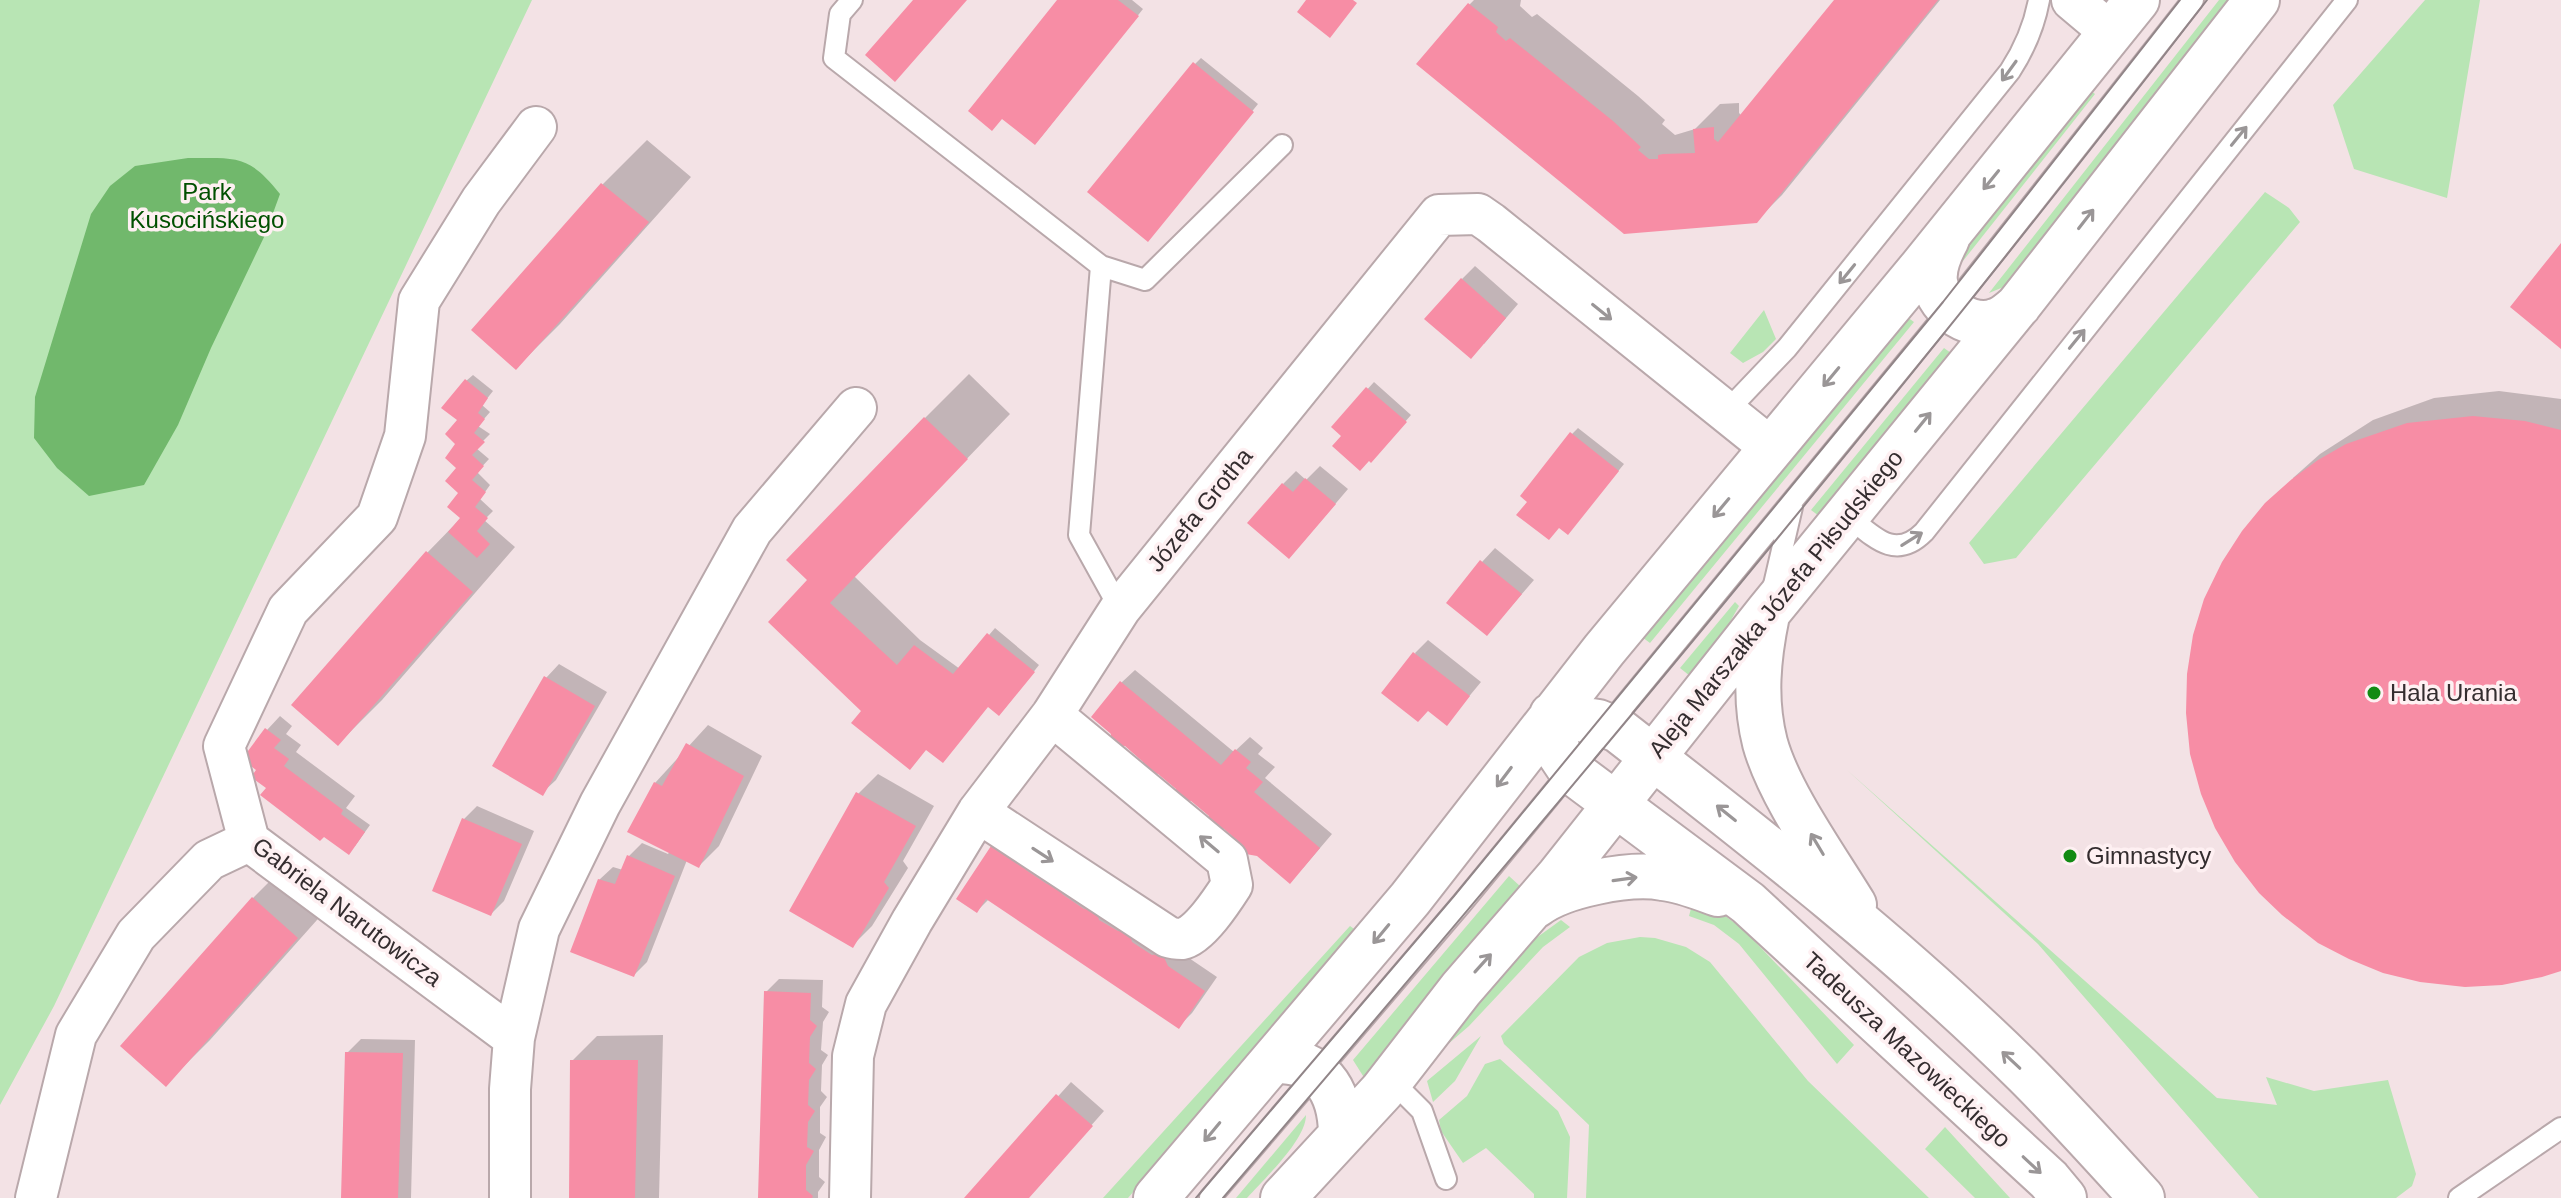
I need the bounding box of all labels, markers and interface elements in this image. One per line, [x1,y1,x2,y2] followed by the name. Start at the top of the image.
[2001,60,2018,81] one-way arrow
[2230,126,2248,147] one-way arrow
[1982,169,2000,190] one-way arrow
[130,178,284,233] park label: Park Kusocińskiego
[2078,209,2095,230] one-way arrow
[1838,263,1855,284] one-way arrow
[1591,303,1612,320] one-way arrow
[2068,329,2086,350] one-way arrow
[1822,366,1840,386] one-way arrow
[1914,412,1932,433] one-way arrow
[1142,442,1258,577] street label: Józefa Grotha
[1643,444,1908,763] street label: Aleja Marszałka Józefa Piłsudskiego
[1712,497,1730,518] one-way arrow
[1901,531,1923,547] one-way arrow
[2390,679,2517,706] place label: Hala Urania
[2365,684,2383,702] marker: Hala Urania
[1496,766,1513,787] one-way arrow
[1716,805,1737,822] one-way arrow
[248,832,448,992] street label: Gabriela Narutowicza
[1809,833,1825,856] one-way arrow
[1198,836,1219,854] one-way arrow
[2086,842,2211,869] place label: Gimnastycy
[1031,847,1054,863] one-way arrow
[2061,847,2079,865] marker: Gimnastycy
[1612,871,1638,886] one-way arrow
[1372,924,1390,944] one-way arrow
[1798,947,2017,1153] street label: Tadeusza Mazowieckiego
[1474,954,1492,974] one-way arrow
[2002,1051,2022,1070] one-way arrow
[1204,1121,1222,1142] one-way arrow
[2022,1156,2042,1175] one-way arrow

